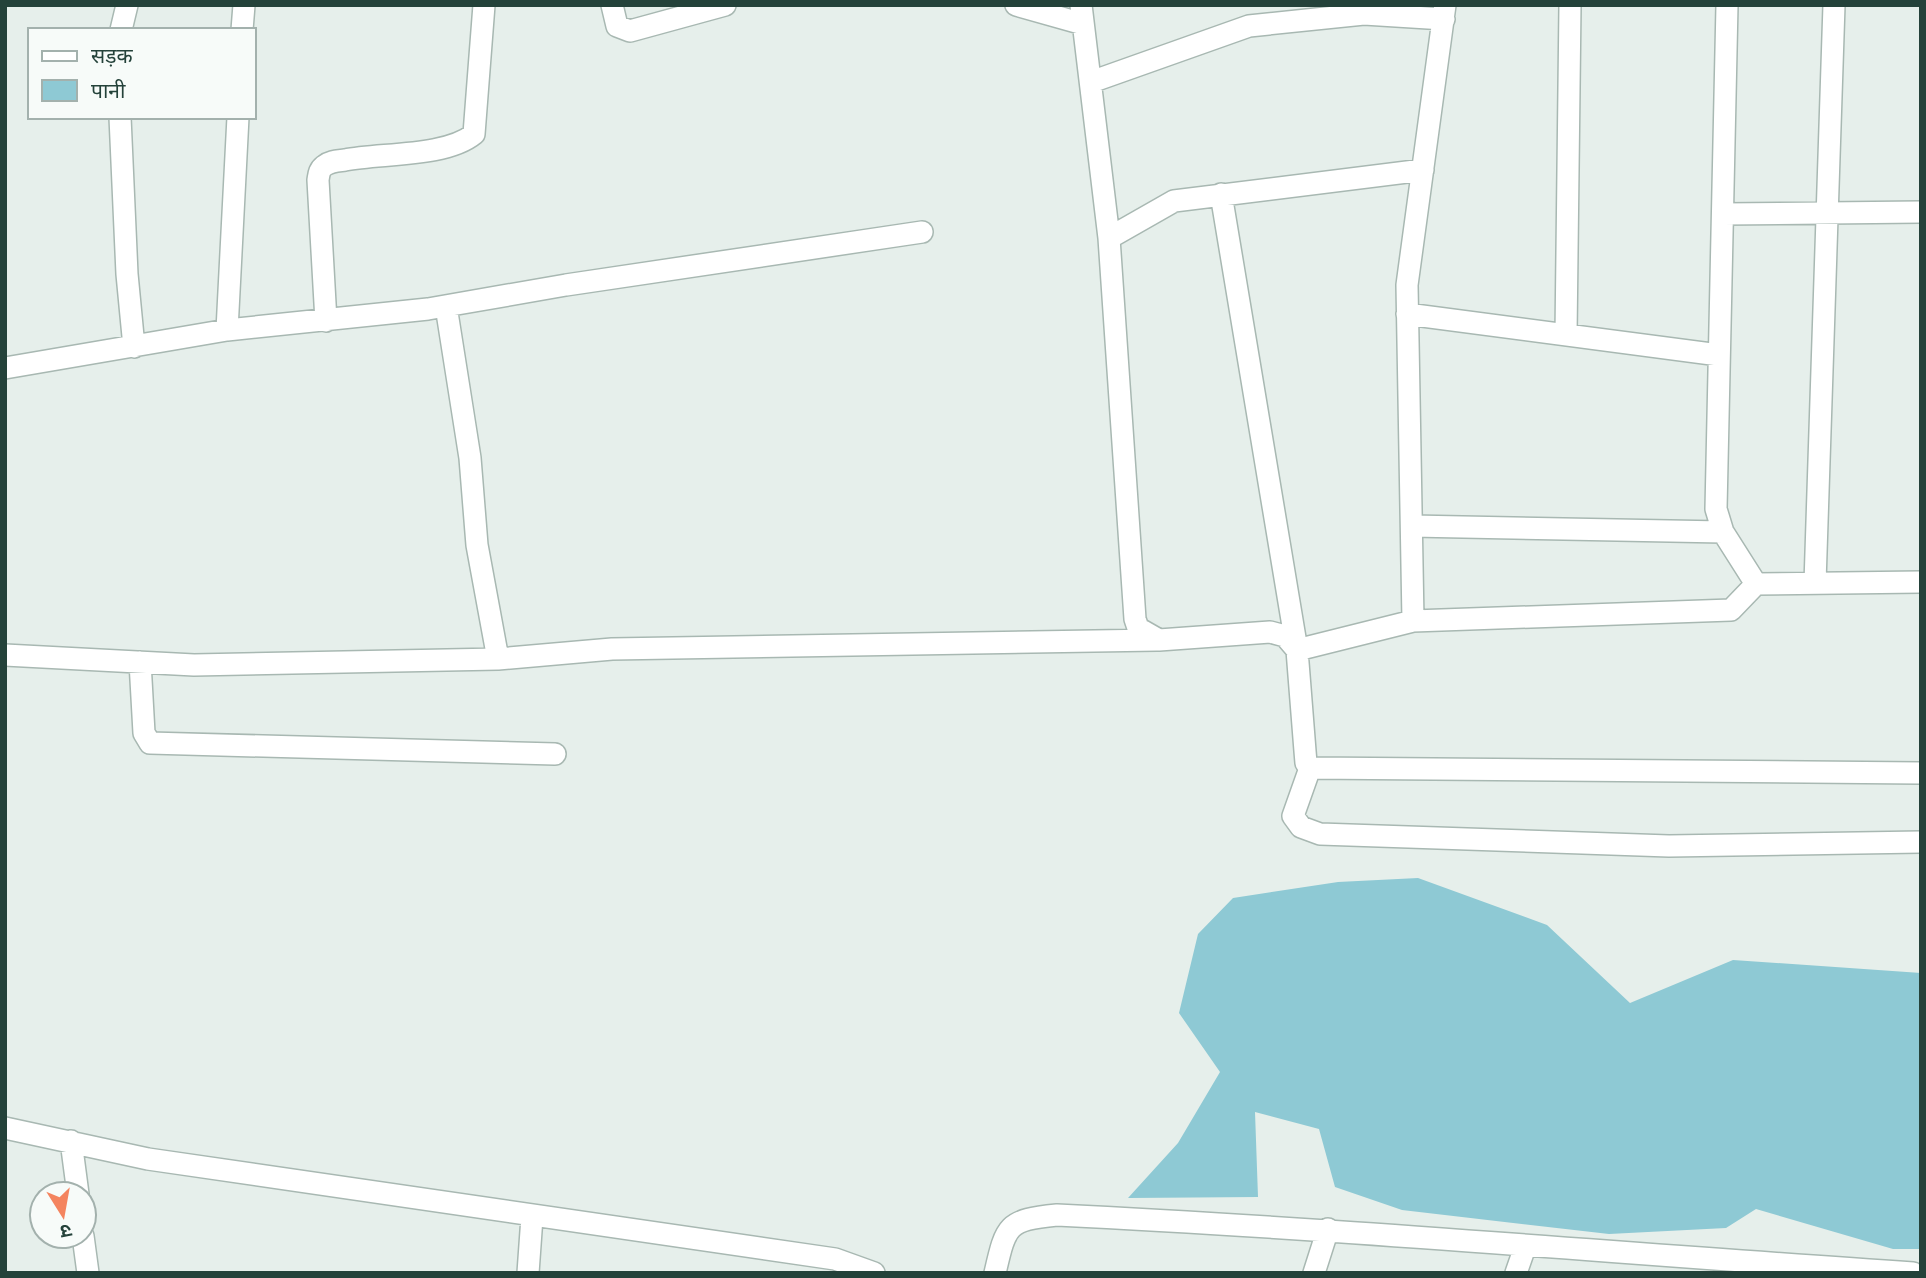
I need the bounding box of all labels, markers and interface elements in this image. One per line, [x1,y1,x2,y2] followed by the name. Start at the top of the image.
[28,28,256,119] legend
[91,44,133,68] text: सड़क
[91,79,126,103] text: पानी
[28,1180,98,1250] north arrow
[58,1219,74,1244] text: उ

